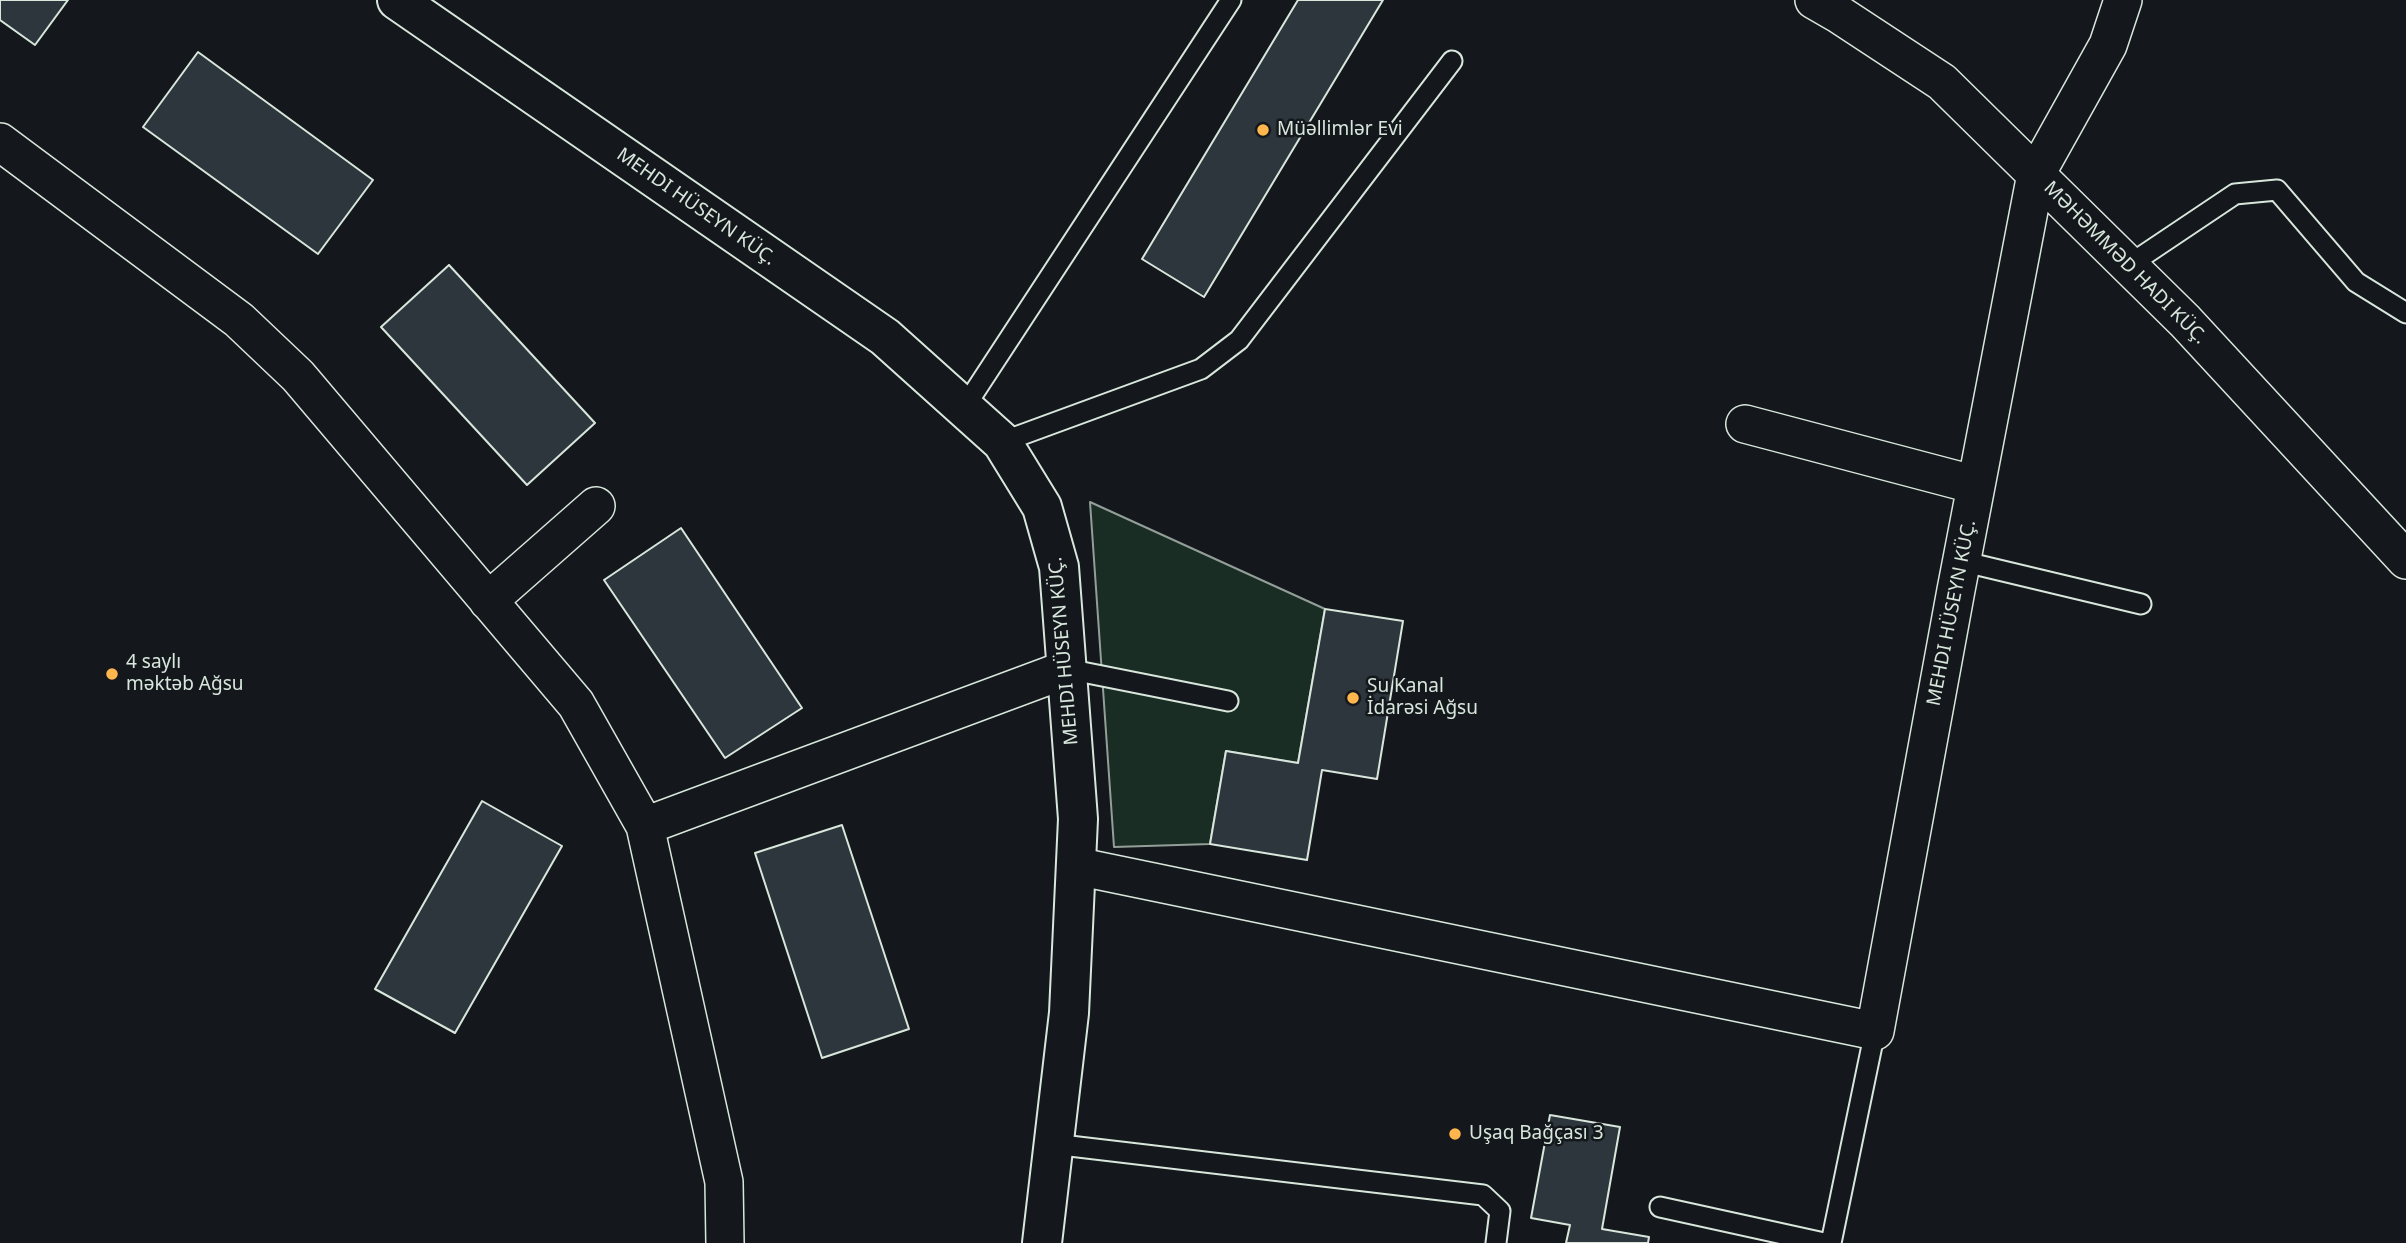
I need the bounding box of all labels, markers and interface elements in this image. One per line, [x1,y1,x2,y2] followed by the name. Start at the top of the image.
[1277,119,1403,141] place label: Müəllimlər Evi
[1255,122,1271,138] marker: Müəllimlər Evi
[612,143,780,271] street label: MEHDI HÜSEYN KÜÇ.
[2039,177,2211,349] street label: MƏHƏMMƏD HADI KÜÇ.
[1923,518,1981,708] street label: MEHDI HÜSEYN KÜÇ.
[1044,556,1084,746] street label: MEHDI HÜSEYN KÜÇ.
[126,652,243,696] place label: 4 saylı məktəb Ağsu
[104,666,120,682] marker: 4 saylı məktəb Ağsu
[1367,676,1478,720] place label: Su Kanal İdarəsi Ağsu
[1345,690,1361,706] marker: Su Kanal İdarəsi Ağsu
[1469,1123,1604,1145] place label: Uşaq Bağçası 3
[1447,1126,1463,1142] marker: Uşaq Bağçası 3

